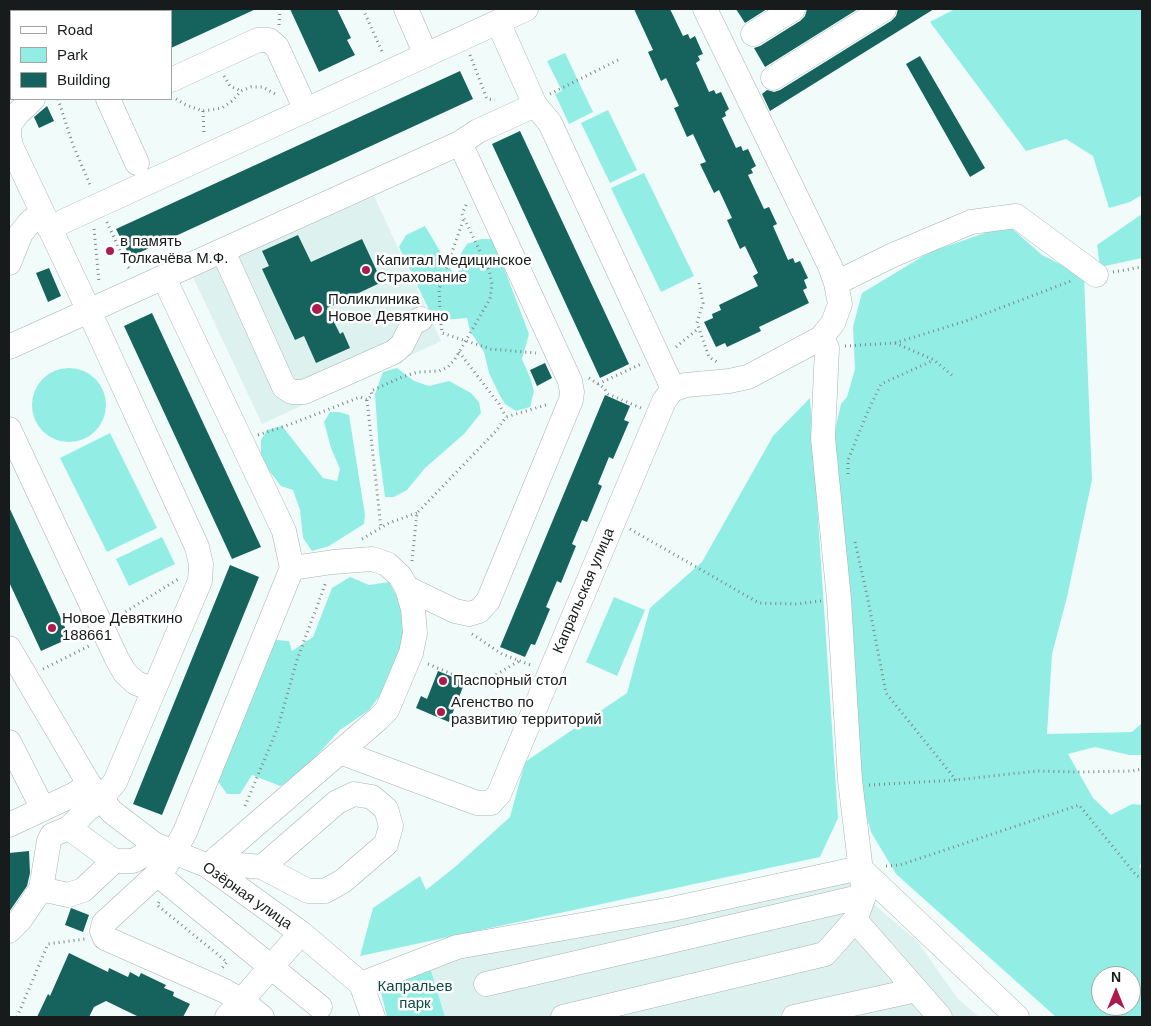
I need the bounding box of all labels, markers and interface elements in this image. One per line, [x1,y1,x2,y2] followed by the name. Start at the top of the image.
[10,10,172,100] legend
[57,21,93,38] text: Road
[57,46,88,63] text: Park
[57,71,110,88] text: Building
[120,233,228,268] place label: в память Толкачёва М.Ф.
[104,245,116,257] marker: в память Толкачёва М.Ф.
[376,252,532,287] place label: Капитал Медицинское Страхование
[360,264,372,276] marker: Капитал Медицинское Страхование
[328,291,449,326] place label: Поликлиника Новое Девяткино
[310,302,324,316] marker: Поликлиника Новое Девяткино
[549,525,619,657] street label: Капральская улица
[62,610,183,645] place label: Новое Девяткино 188661
[46,622,58,634] marker: Новое Девяткино 188661
[453,672,567,690] place label: Паспорный стол
[437,675,449,687] marker: Паспорный стол
[451,694,602,729] place label: Агенство по развитию территорий
[435,706,447,718] marker: Агенство по развитию территорий
[199,858,295,934] street label: Озёрная улица
[1091,966,1141,1016] north arrow
[1111,969,1121,985] text: N
[378,978,452,1013] park label: Капральев парк

